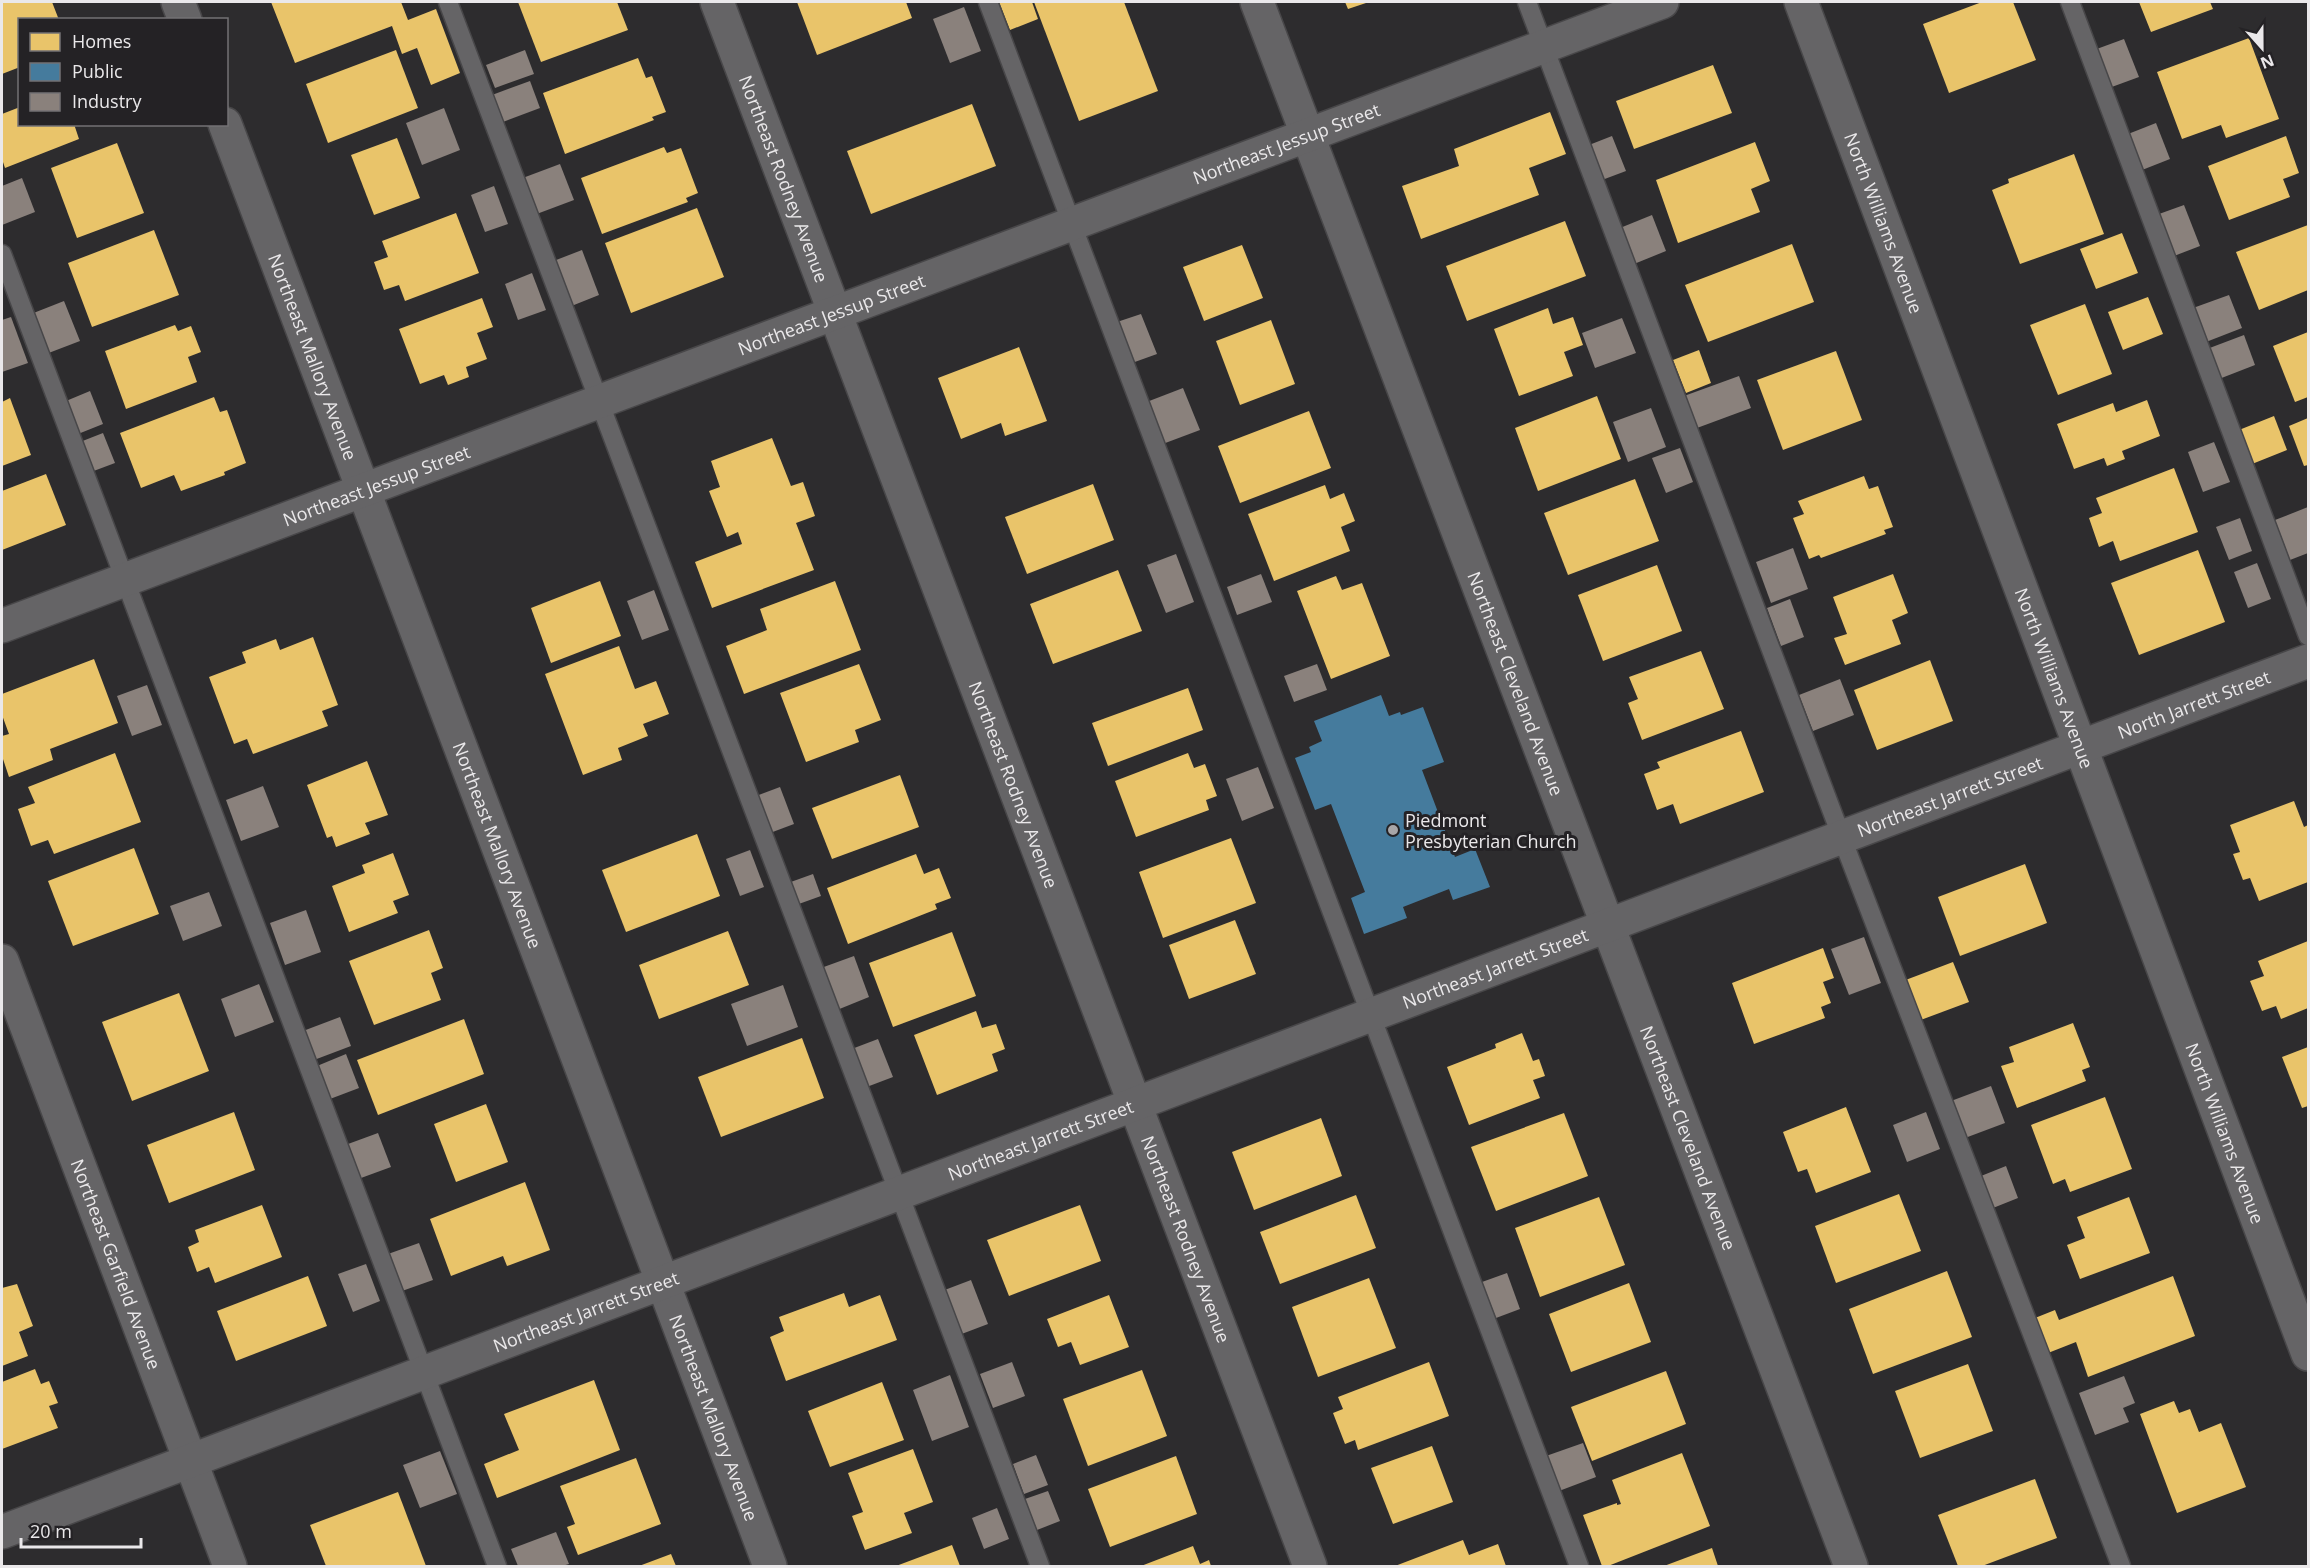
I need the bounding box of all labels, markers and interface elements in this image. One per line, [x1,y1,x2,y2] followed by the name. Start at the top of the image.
[18,18,228,126] legend
[2232,18,2292,78] north arrow
[72,29,131,53] text: Homes
[2257,49,2277,75] text: N
[72,59,123,83] text: Public
[734,72,834,286] street label: Northeast Rodney Avenue
[72,89,142,113] text: Industry
[1189,97,1383,189] street label: Northeast Jessup Street
[1839,129,1929,317] street label: North Williams Avenue
[263,250,363,464] street label: Northeast Mallory Avenue
[734,268,928,360] street label: Northeast Jessup Street
[279,439,473,531] street label: Northeast Jessup Street
[1462,568,1569,799] street label: Northeast Cleveland Avenue
[2010,584,2099,772] street label: North Williams Avenue
[2114,664,2274,744] street label: North Jarrett Street
[964,678,1064,892] street label: Northeast Rodney Avenue
[448,739,548,952] street label: Northeast Mallory Avenue
[1854,750,2046,842] street label: Northeast Jarrett Street
[1405,808,1576,853] place label: Piedmont Presbyterian Church
[1386,823,1400,837] marker: Piedmont Presbyterian Church
[1399,922,1591,1014] street label: Northeast Jarrett Street
[1635,1022,1742,1253] street label: Northeast Cleveland Avenue
[2180,1039,2270,1227] street label: North Williams Avenue
[944,1094,1137,1186] street label: Northeast Jarrett Street
[1136,1132,1236,1346] street label: Northeast Rodney Avenue
[66,1156,167,1373] street label: Northeast Garfield Avenue
[490,1266,682,1357] street label: Northeast Jarrett Street
[664,1311,764,1524] street label: Northeast Mallory Avenue
[21,1511,141,1549] scale bar
[30,1519,72,1543] text: 20 m

